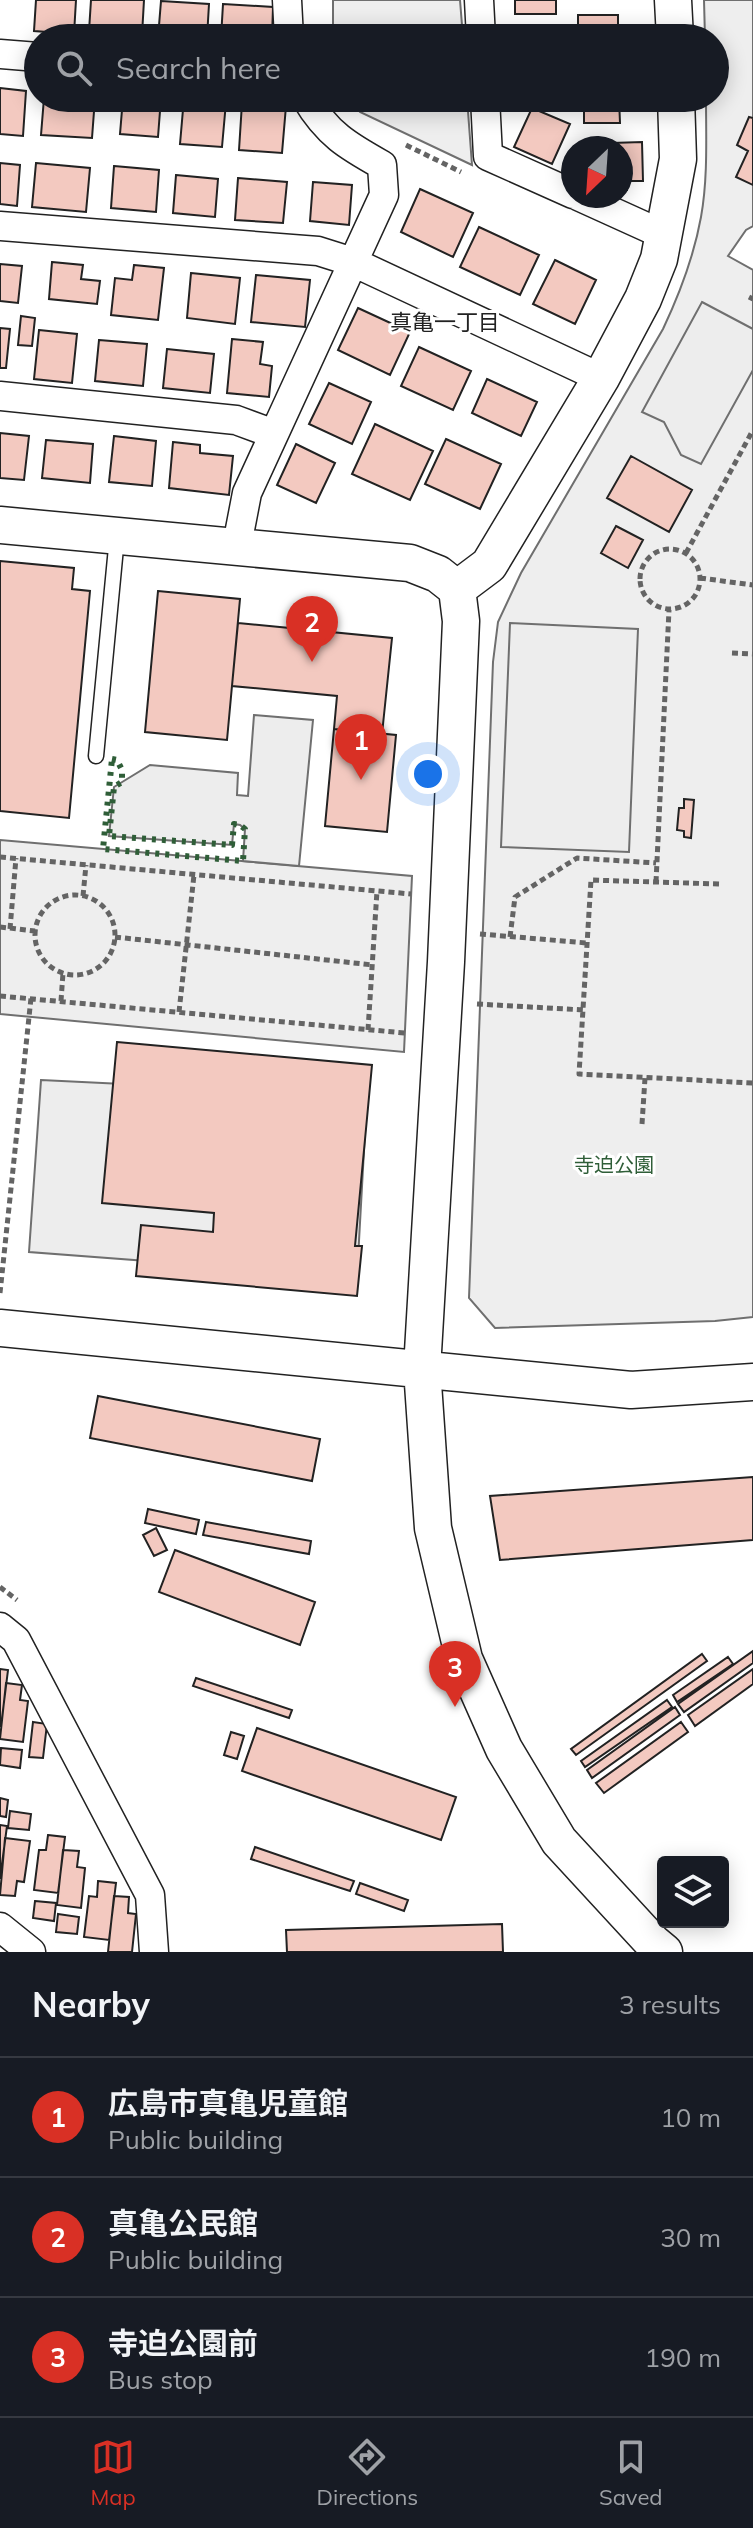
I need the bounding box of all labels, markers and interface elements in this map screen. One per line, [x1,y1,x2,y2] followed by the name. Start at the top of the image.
[24,24,729,112] search box
[52,46,96,90] icon: search
[116,49,281,87] text: Search here
[561,136,633,208] north arrow
[390,308,500,336] district label: 真亀一丁目
[286,596,338,662] pin: 2
[335,714,387,780] pin: 1
[408,754,448,794] your location
[574,1152,654,1177] park label: 寺迫公園
[429,1641,481,1707] pin: 3
[657,1856,729,1928] map controls
[657,1856,729,1928] button: layers
[32,1983,150,2026] text: Nearby
[619,1988,721,2021] text: 3 results
[108,2084,348,2122] text: 広島市真亀児童館
[50,2101,66,2134] text: 1
[660,2101,721,2134] text: 10 m
[108,2123,283,2156] text: Public building
[108,2204,258,2242] text: 真亀公民館
[50,2221,66,2254] text: 2
[660,2221,721,2254] text: 30 m
[108,2243,283,2276] text: Public building
[108,2324,258,2362] text: 寺迫公園前
[50,2341,66,2374] text: 3
[645,2341,721,2374] text: 190 m
[108,2363,213,2396] text: Bus stop
[90,2435,136,2511] tab: Map
[317,2435,418,2511] tab: Directions
[599,2435,663,2511] tab: Saved

